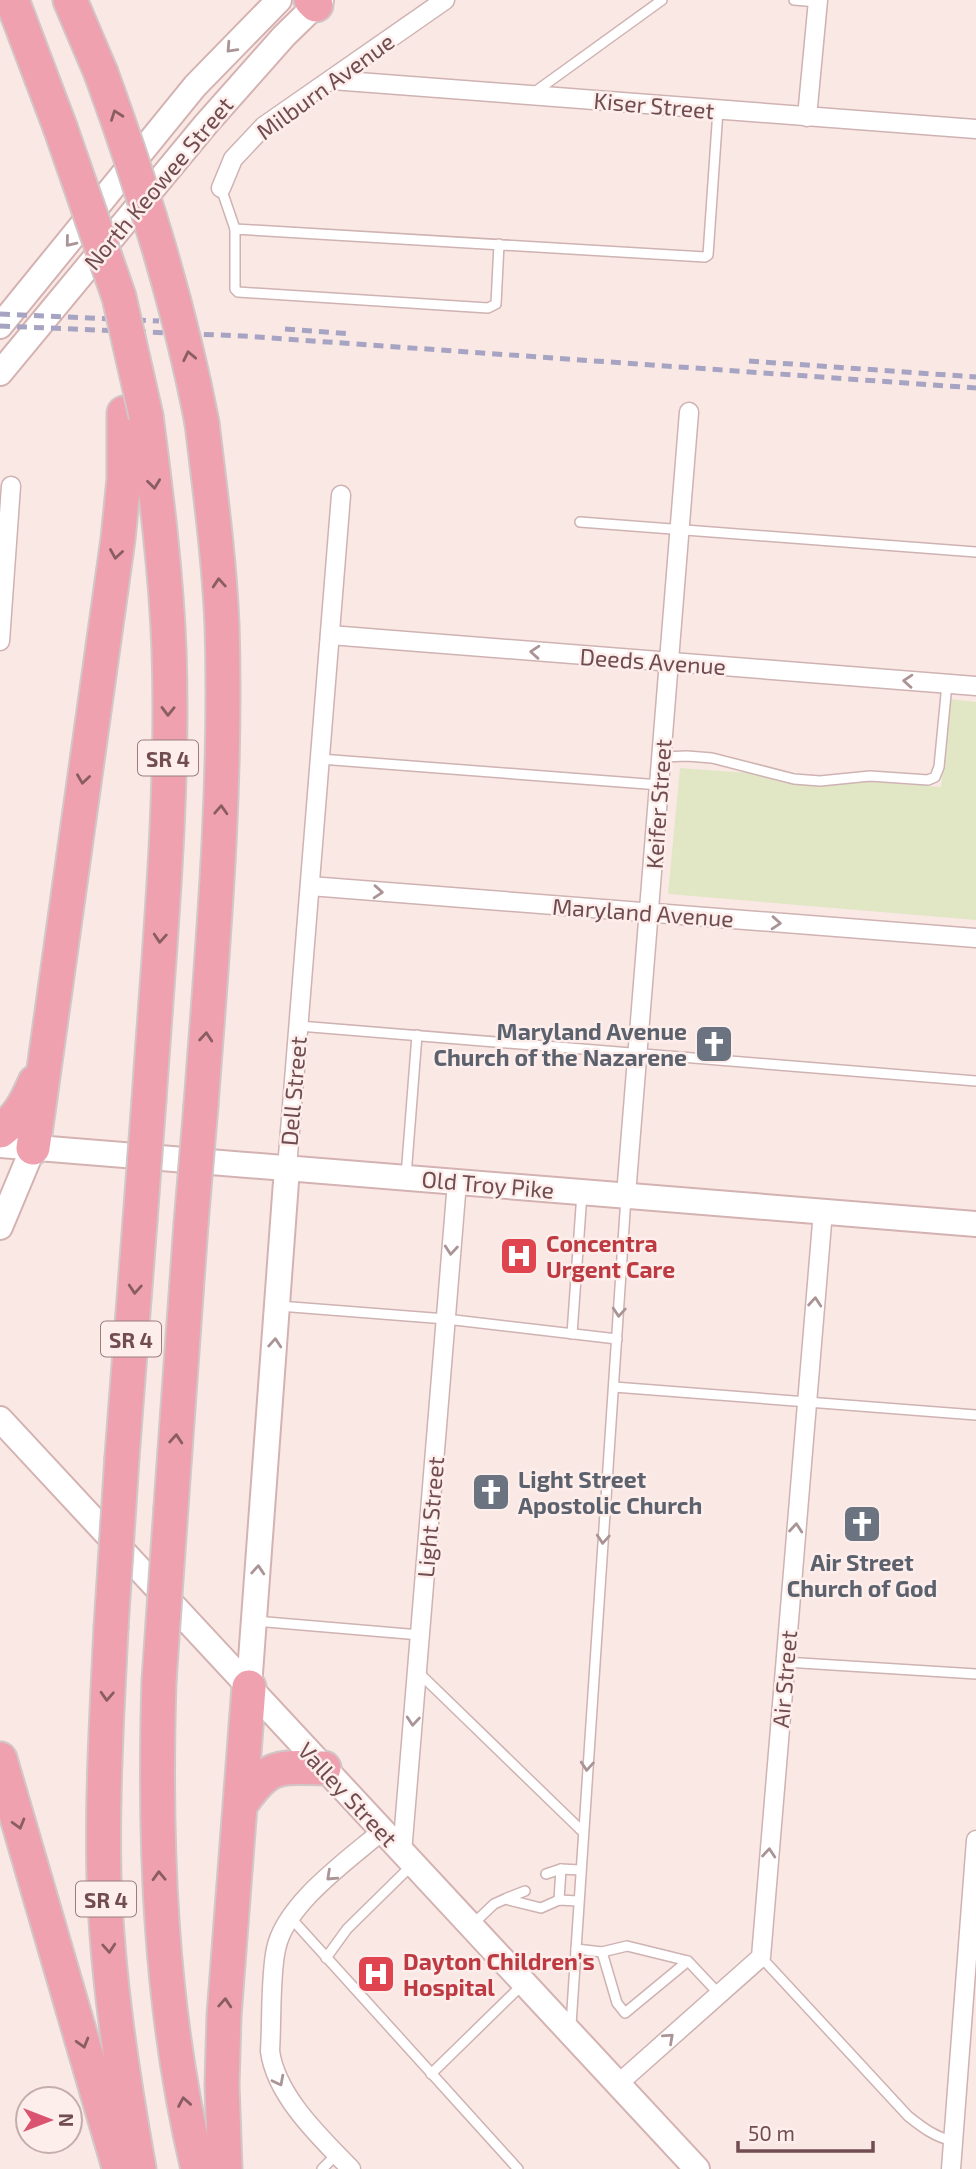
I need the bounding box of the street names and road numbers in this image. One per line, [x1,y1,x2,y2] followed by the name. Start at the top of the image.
[251,27,399,145] street label: Milburn Avenue
[592,86,716,124] street label: Kiser Street
[78,91,239,275] street label: North Keowee Street
[579,642,727,680] street label: Deeds Avenue
[639,738,677,870] street label: Keifer Street
[138,740,198,776] road number: SR 4
[551,892,735,932] street label: Maryland Avenue
[274,1035,312,1147] street label: Dell Street
[421,1164,555,1204] street label: Old Troy Pike
[101,1322,161,1356] road number: SR 4
[411,1455,449,1579] street label: Light Street
[766,1629,802,1729] street label: Air Street
[293,1736,404,1852] street label: Valley Street
[76,1882,136,1916] road number: SR 4

